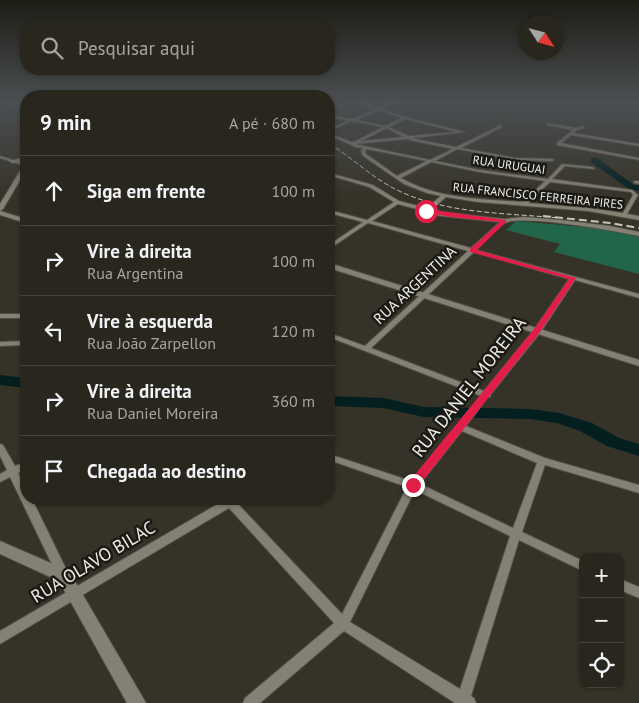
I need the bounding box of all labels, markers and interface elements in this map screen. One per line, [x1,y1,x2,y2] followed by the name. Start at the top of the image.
[519,15,564,60] north arrow
[20,20,335,75] search box
[38,34,66,62] icon: search
[78,36,195,60] text: Pesquisar aqui
[40,109,91,136] text: 9 min
[229,113,315,133] text: A pé · 680 m
[472,152,546,177] street label: RUA URUGUAI
[40,177,68,205] icon: ahead
[87,179,205,203] text: Siga em frente
[452,179,624,212] street label: RUA FRANCISCO FERREIRA PIRES
[272,181,315,201] text: 100 m
[415,200,438,223] route start
[87,239,192,263] text: Vire à direita
[369,241,460,328] street label: RUA ARGENTINA
[40,247,68,275] icon: right
[272,251,315,271] text: 100 m
[87,263,183,283] text: Rua Argentina
[87,309,213,333] text: Vire à esquerda
[407,311,531,462] street label: RUA DANIEL MOREIRA
[40,317,68,345] icon: left
[272,321,315,341] text: 120 m
[87,333,216,353] text: Rua João Zarpellon
[87,379,192,403] text: Vire à direita
[40,387,68,415] icon: right
[272,391,315,411] text: 360 m
[87,403,218,423] text: Rua Daniel Moreira
[40,457,68,485] icon: arrive
[87,459,246,483] text: Chegada ao destino
[402,474,425,497] route end
[26,515,159,608] street label: RUA OLAVO BILAC
[579,553,624,688] map controls
[579,553,624,598] button: +
[579,598,624,643] button: −
[579,643,624,688] button: locate

